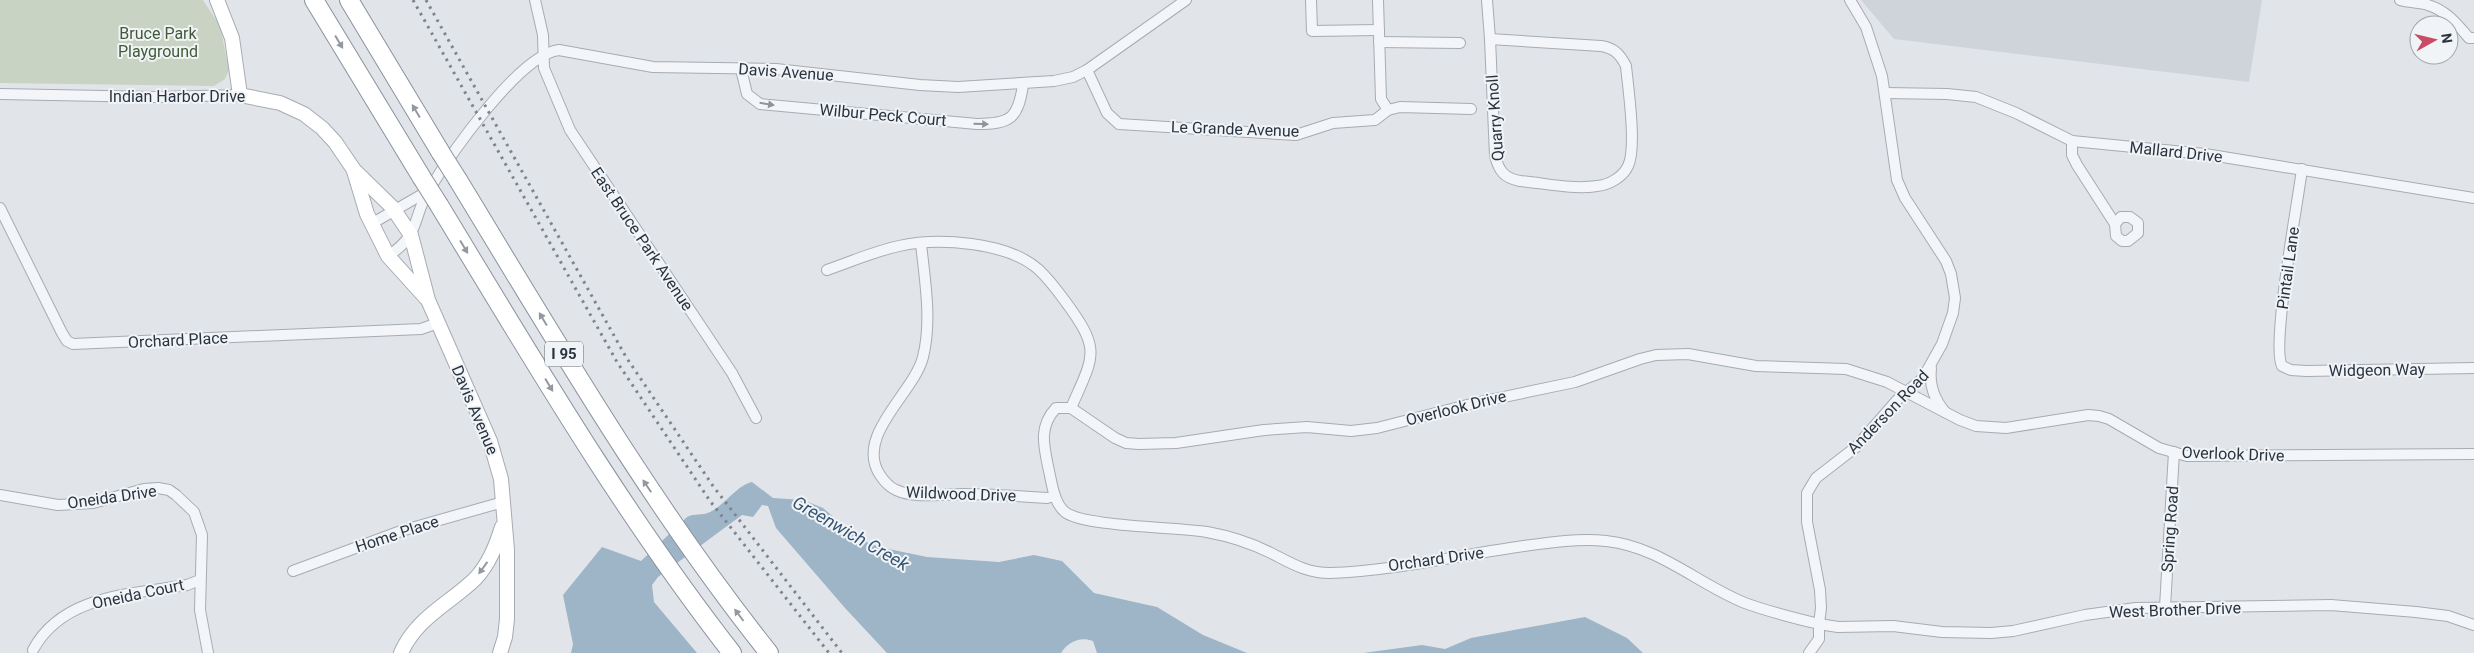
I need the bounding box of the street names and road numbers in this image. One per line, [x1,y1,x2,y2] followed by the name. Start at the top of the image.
[738,59,834,85] street label: Davis Avenue
[1483,74,1507,162] street label: Quarry Knoll
[109,87,245,106] street label: Indian Harbor Drive
[819,100,947,130] street label: Wilbur Peck Court
[1170,117,1300,141] street label: Le Grande Avenue
[2129,138,2223,166] street label: Mallard Drive
[587,164,697,314] street label: East Bruce Park Avenue
[2273,226,2303,310] street label: Pintail Lane
[128,328,228,352] street label: Orchard Place
[545,342,583,366] road number: I 95
[2329,360,2426,380] street label: Widgeon Way
[448,362,502,458] street label: Davis Avenue
[1843,366,1933,458] street label: Anderson Road
[1404,386,1508,430] street label: Overlook Drive
[2181,443,2285,465] street label: Overlook Drive
[66,481,158,513] street label: Oneida Drive
[906,483,1016,505] street label: Wildwood Drive
[2158,485,2182,573] street label: Spring Road
[353,512,441,556] street label: Home Place
[1387,543,1485,575] street label: Orchard Drive
[90,575,186,613] street label: Oneida Court
[2109,598,2241,622] street label: West Brother Drive

